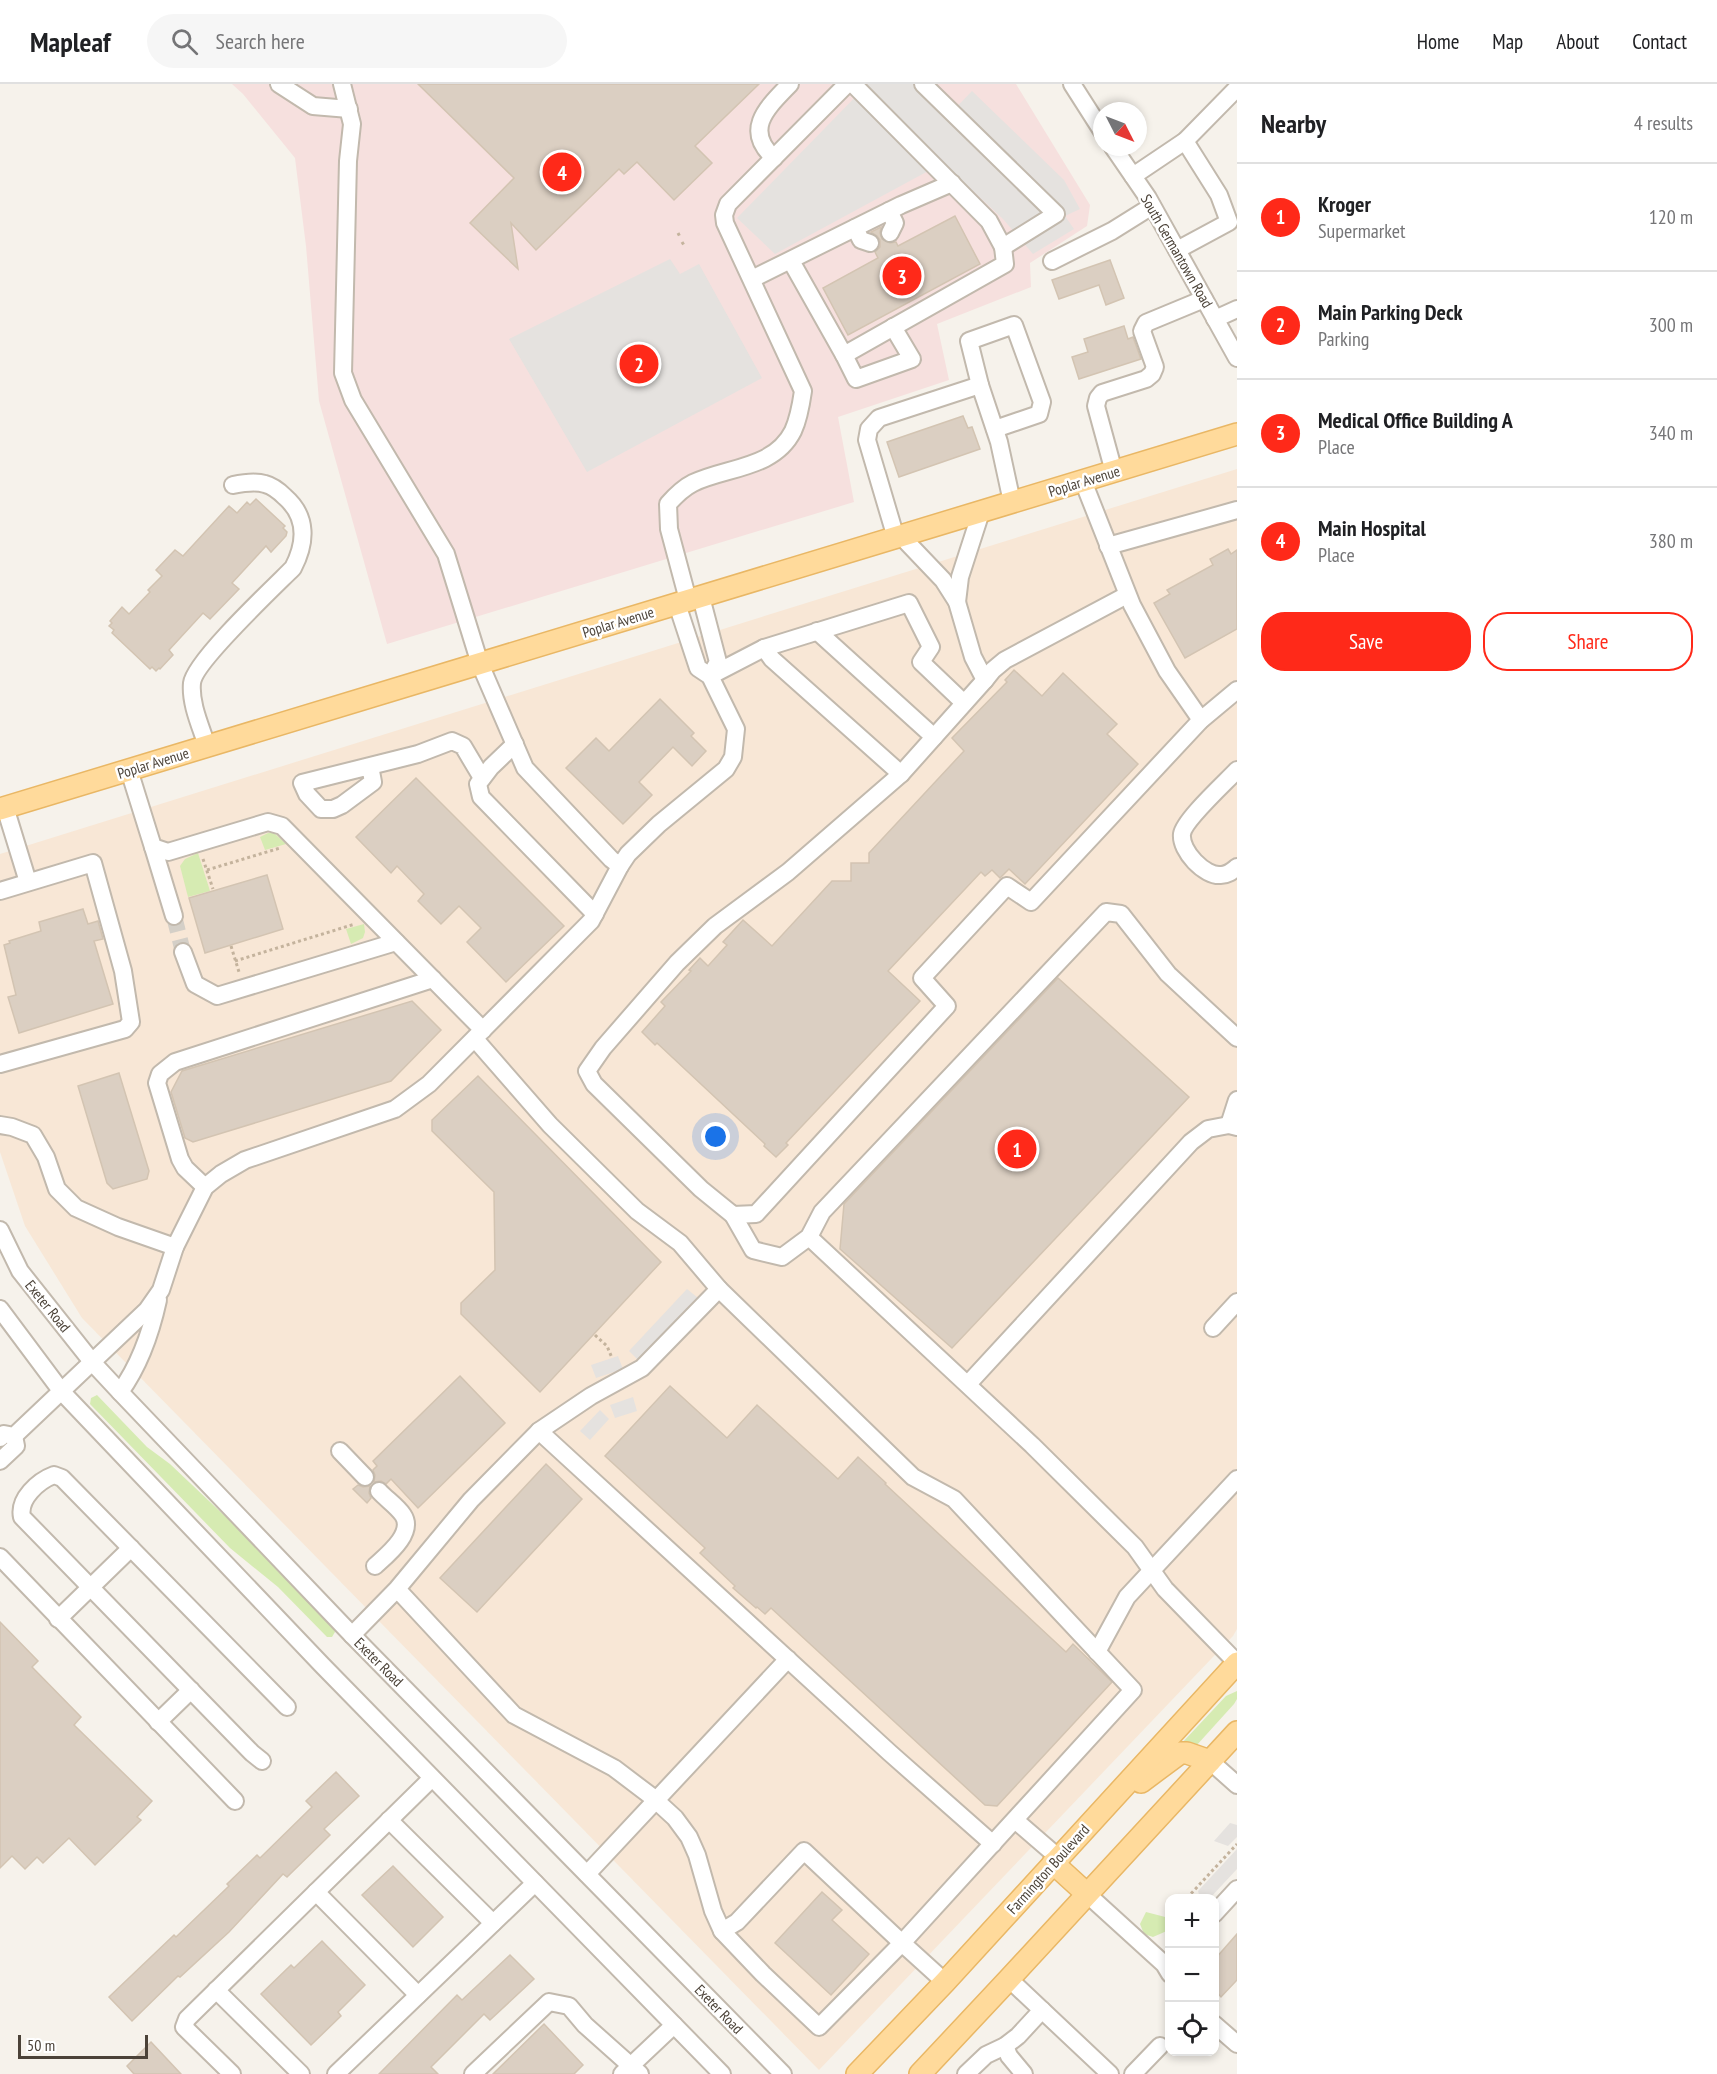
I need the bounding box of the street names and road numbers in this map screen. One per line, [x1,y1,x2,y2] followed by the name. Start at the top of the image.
[1137,191,1217,311] street label: South Germantown Road
[1046,461,1122,501] street label: Poplar Avenue
[580,602,656,642] street label: Poplar Avenue
[115,743,191,783] street label: Poplar Avenue
[21,1276,75,1336] street label: Exeter Road
[351,1634,407,1690] street label: Exeter Road
[1003,1820,1093,1918] street label: Farmington Boulevard
[691,1980,747,2038] street label: Exeter Road

